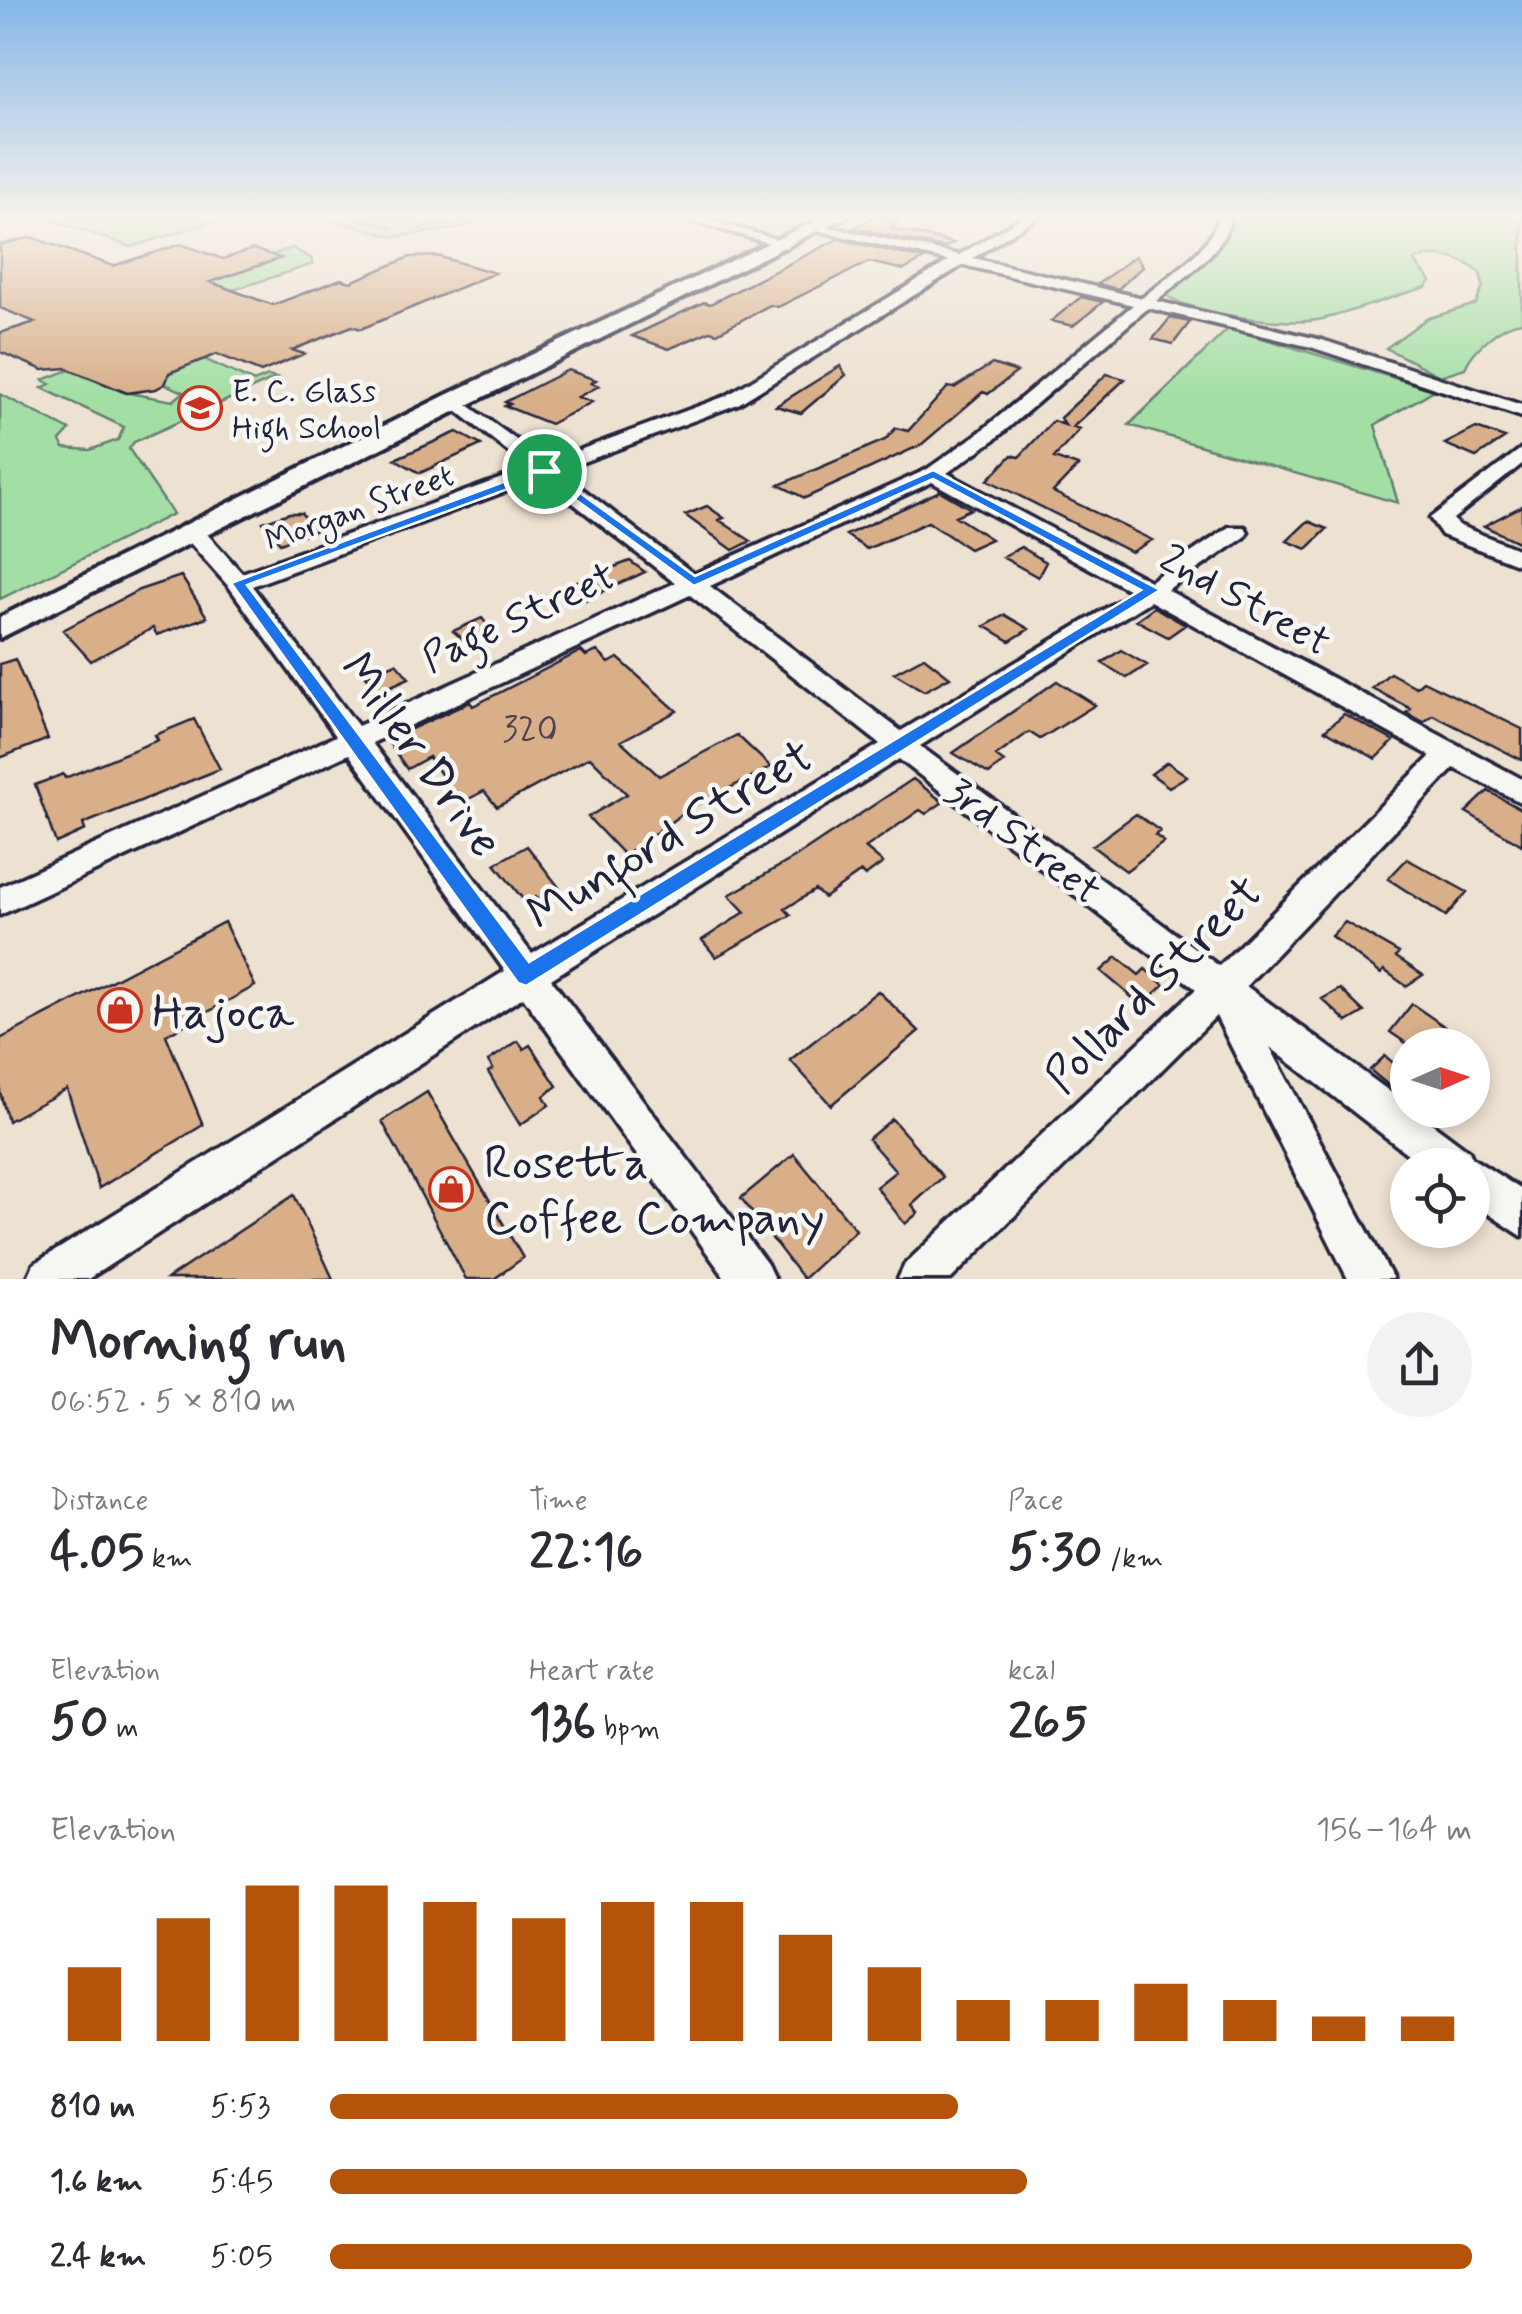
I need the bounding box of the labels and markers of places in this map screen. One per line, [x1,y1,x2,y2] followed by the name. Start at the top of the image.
[232,371,381,453] place label: E. C. Glass High School
[177,385,223,431] school or university icon: E. C. Glass High School
[502,429,587,514] pin
[152,982,294,1045] place label: Hajoca
[97,987,143,1033] shop icon: Hajoca
[484,1133,825,1251] place label: Rosetta Coffee Company
[428,1166,474,1212] shop icon: Rosetta Coffee Company

